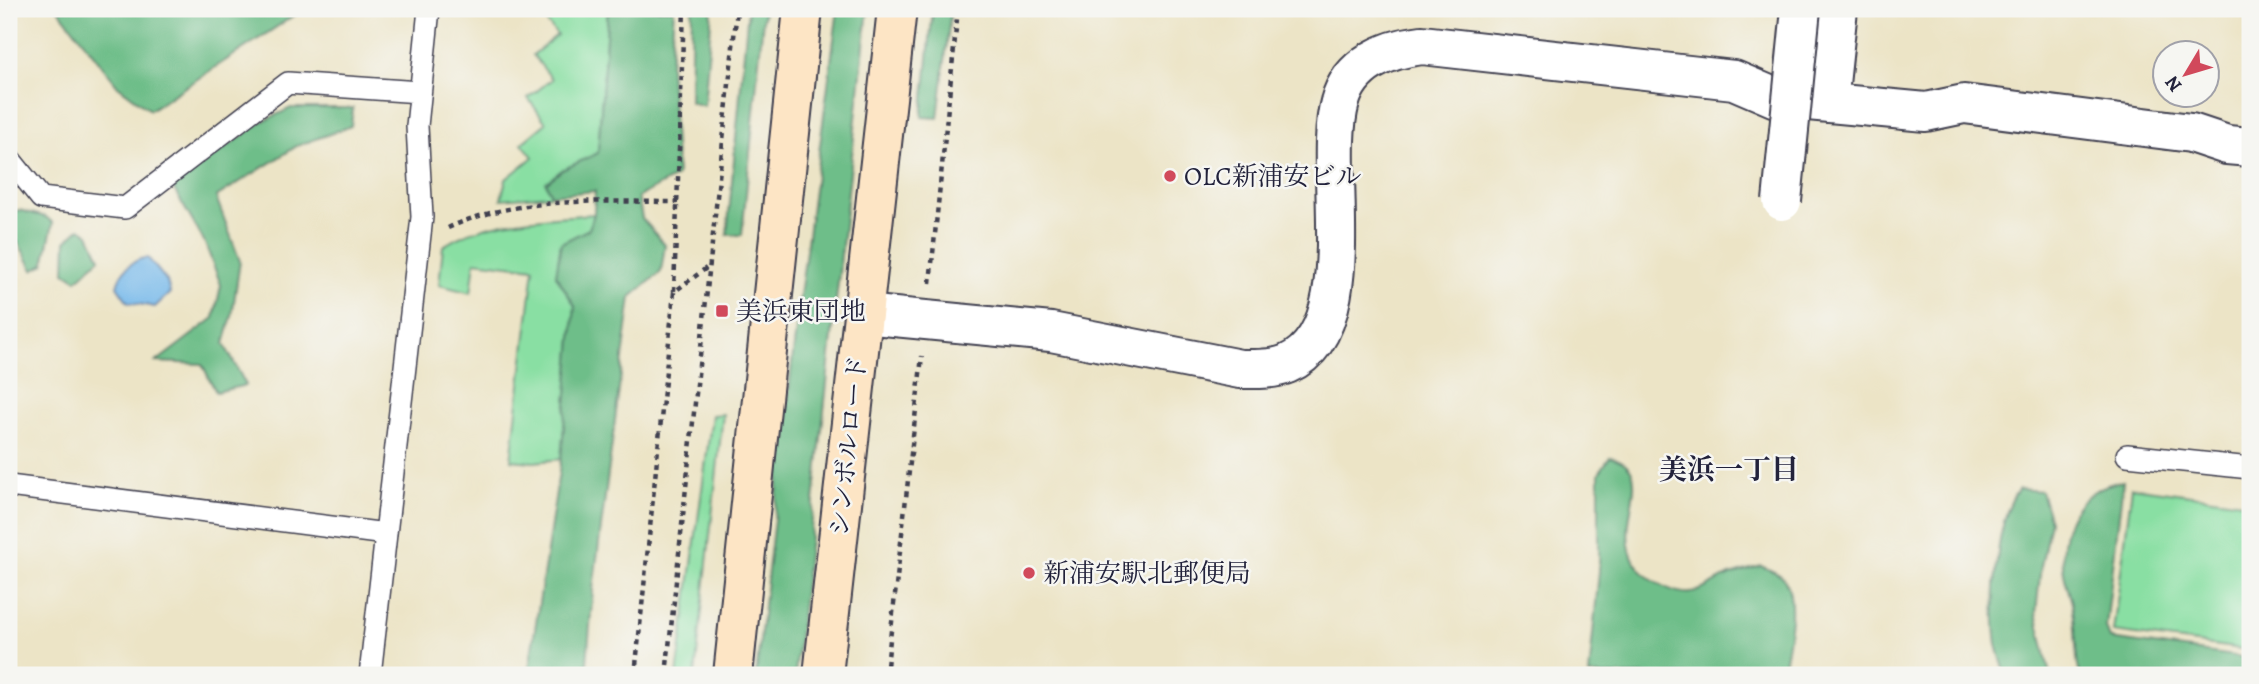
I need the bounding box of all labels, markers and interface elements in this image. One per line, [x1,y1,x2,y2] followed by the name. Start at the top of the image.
[2150,38,2220,108] north arrow
[2159,70,2188,97] text: N
[1184,159,1361,194] place label: OLC新浦安ビル
[1162,168,1178,184] marker: OLC新浦安ビル
[736,294,866,329] place label: 美浜東団地
[714,303,730,319] marker: 美浜東団地
[822,354,875,538] street label: シンボルロード
[1659,451,1799,489] district label: 美浜一丁目
[1043,556,1251,591] place label: 新浦安駅北郵便局
[1021,565,1037,581] marker: 新浦安駅北郵便局

